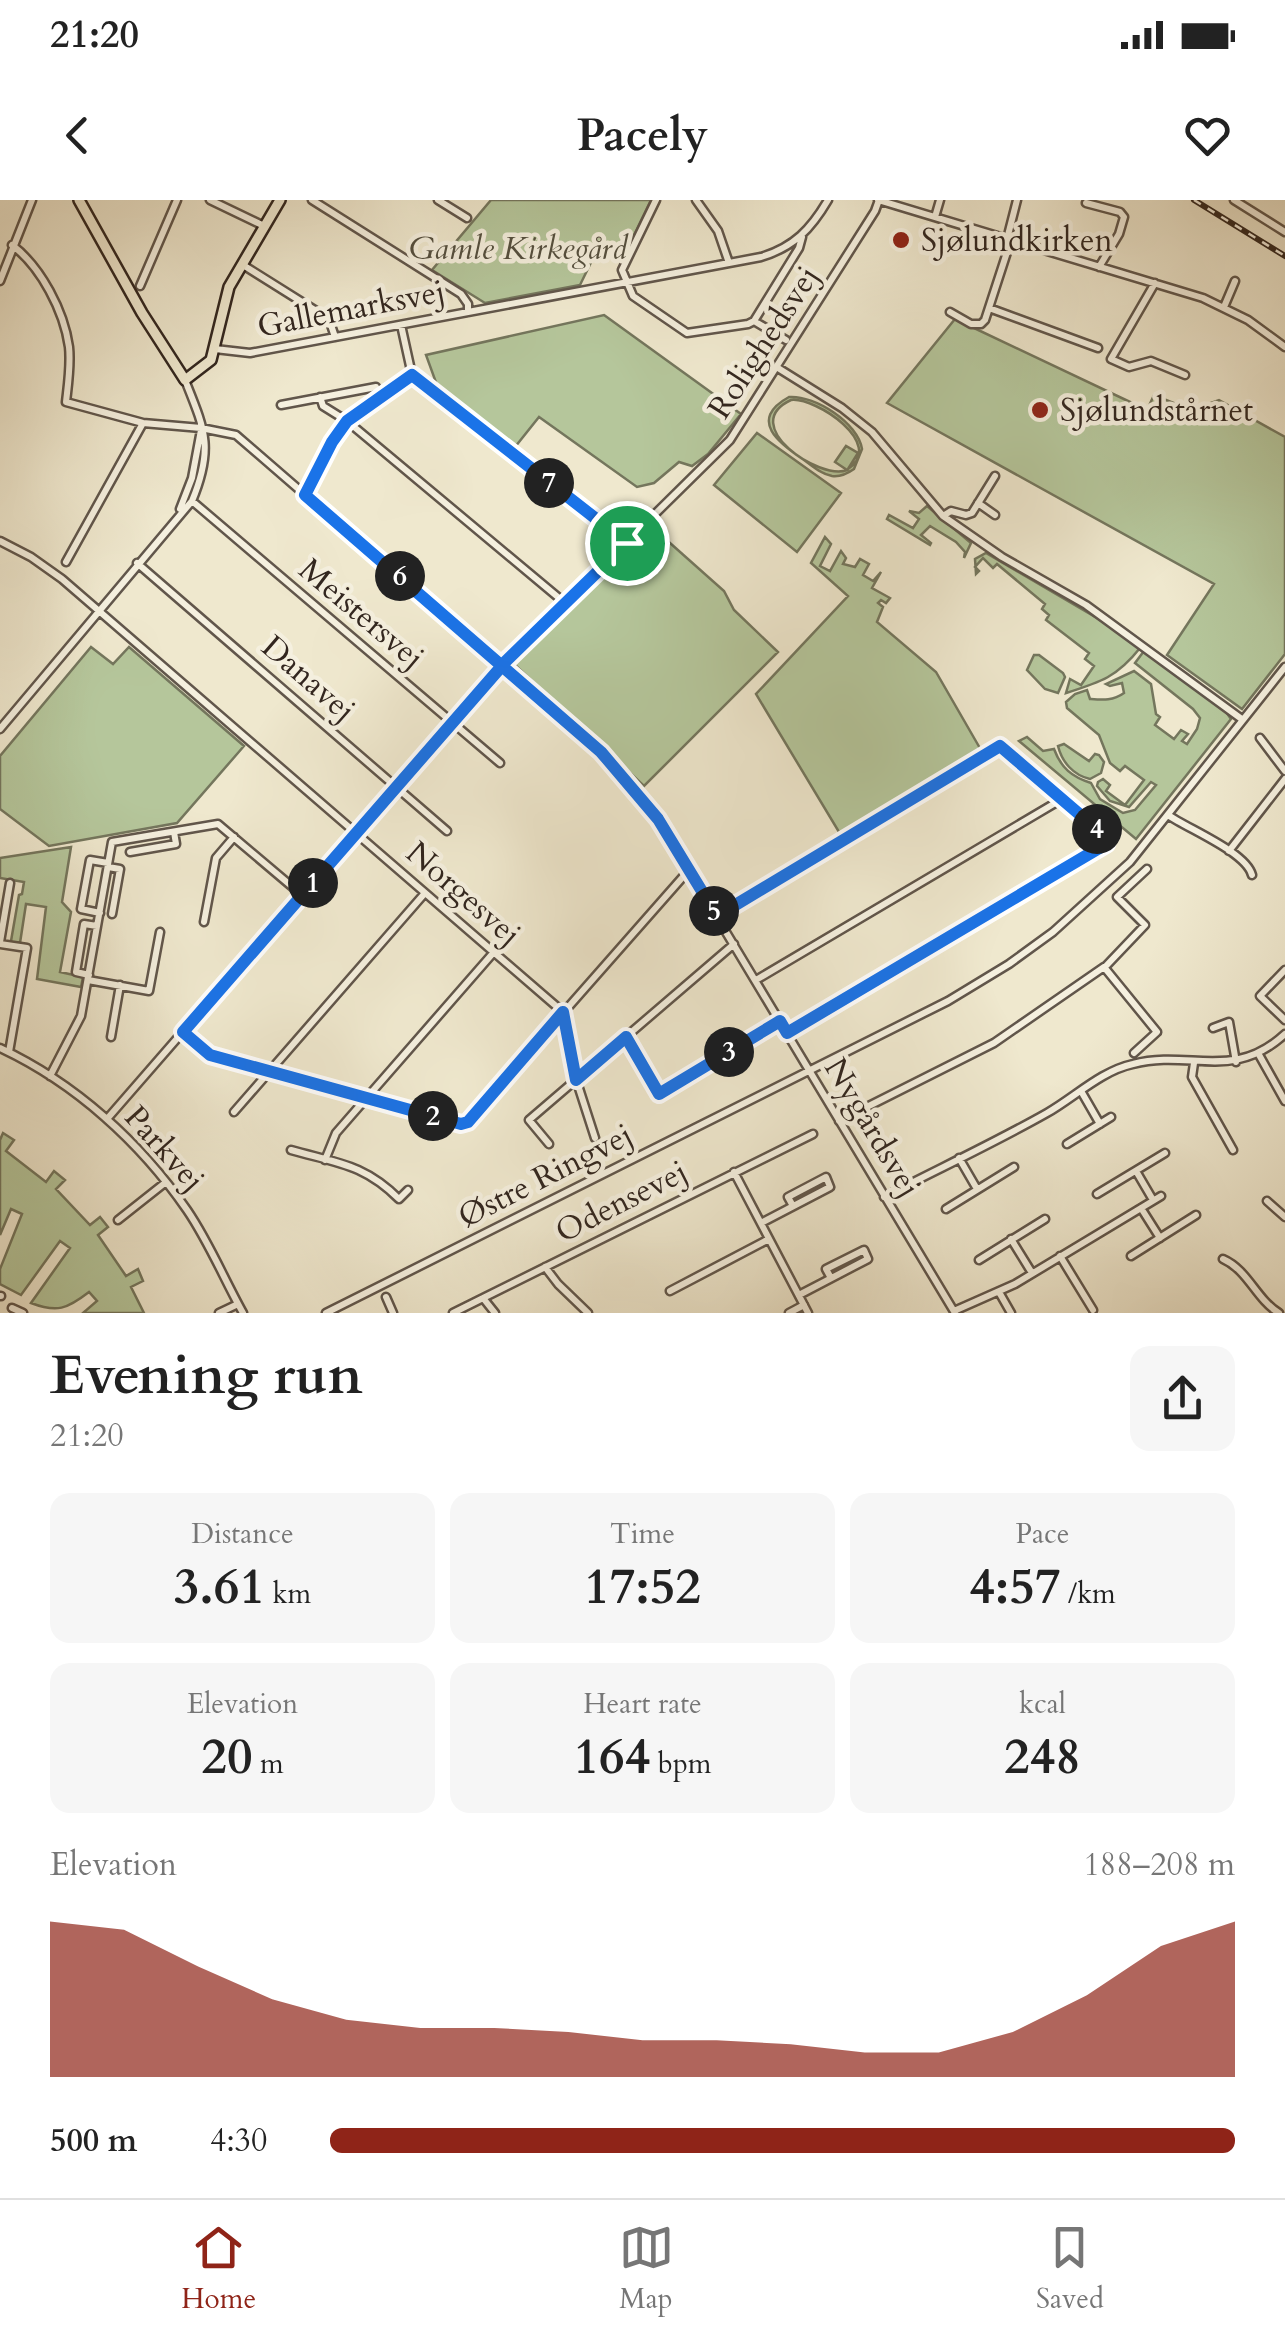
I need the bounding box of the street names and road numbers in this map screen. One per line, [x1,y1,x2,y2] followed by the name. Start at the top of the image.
[698,258,830,428] street label: Rolighedsvej
[254,269,449,349] street label: Gallemarksvej
[289,548,433,679] street label: Meistersvej
[252,626,365,732] street label: Danavej
[396,831,530,956] street label: Norgesvej
[813,1050,931,1205] street label: Nygårdsvej
[114,1096,214,1201] street label: Parkvej
[451,1113,640,1239] street label: Østre Ringvej
[548,1150,695,1254] street label: Odensevej

